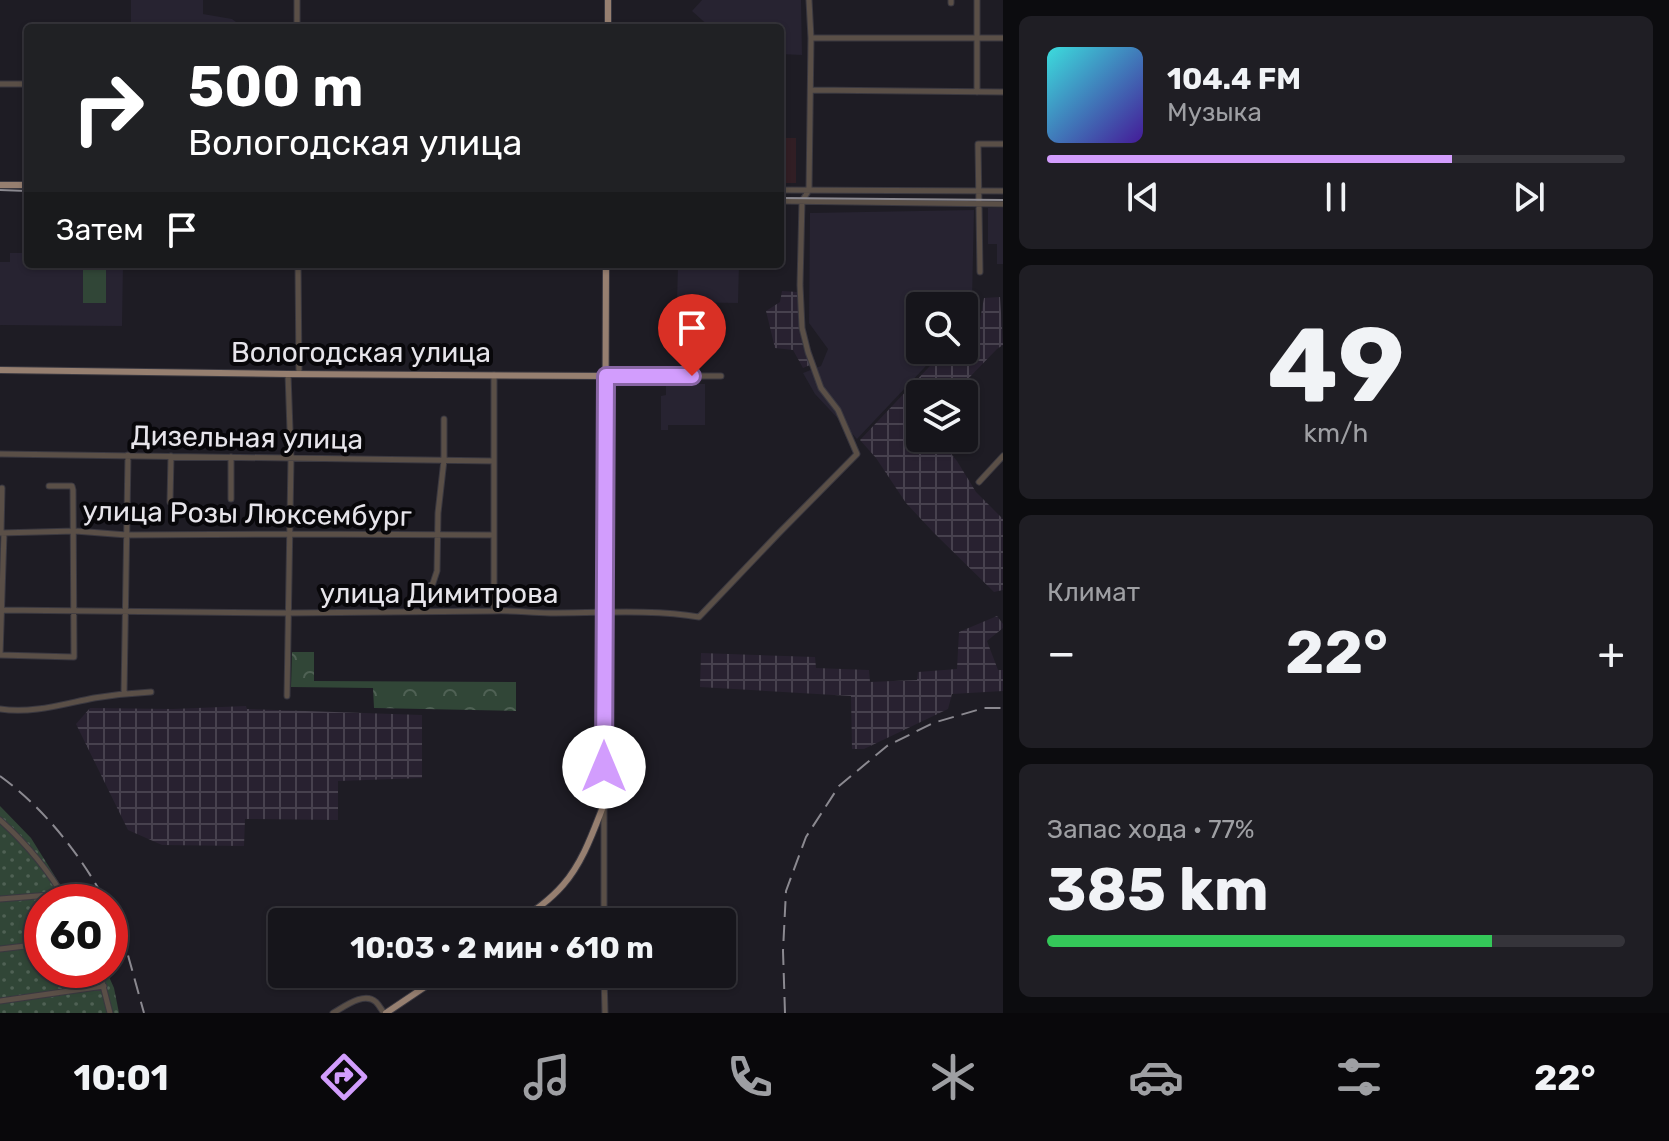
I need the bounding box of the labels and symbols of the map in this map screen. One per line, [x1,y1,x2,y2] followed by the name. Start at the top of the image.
[658,294,726,376] pin
[231,336,491,369] street label: Вологодская улица
[131,419,363,456] street label: Дизельная улица
[82,494,412,533] street label: улица Розы Люксембург
[320,577,558,610] street label: улица Димитрова
[562,725,646,809] position arrow
[24,884,128,988] speed limit sign: 60

